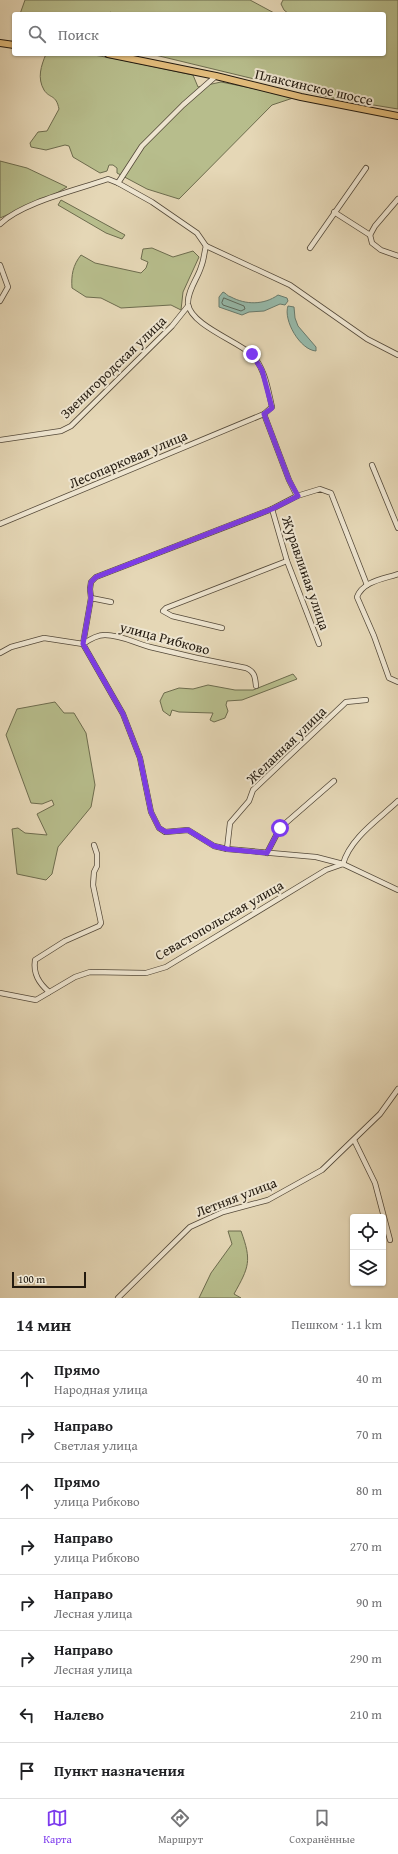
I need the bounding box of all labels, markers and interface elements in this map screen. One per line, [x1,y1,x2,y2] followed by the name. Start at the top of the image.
[12,12,386,56] search box
[26,23,48,45] icon: search
[58,24,99,45] text: Поиск
[253,64,375,110] street label: Плаксинское шоссе
[55,311,171,423] street label: Звенигородская улица
[243,345,261,363] route end
[66,425,191,493] street label: Лесопарковая улица
[277,512,335,633] street label: Журавлиная улица
[117,616,212,660] street label: улица Рибково
[241,701,331,789] street label: Желанная улица
[271,819,289,837] route start
[151,875,287,965] street label: Севастопольская улица
[193,1172,280,1222] street label: Летняя улица
[350,1214,386,1286] map controls
[350,1214,386,1250] button: locate
[350,1250,386,1286] button: layers
[12,1270,86,1289] scale bar
[18,1271,45,1287] text: 100 m
[16,1312,71,1337] text: 14 мин
[291,1315,382,1334] text: Пешком · 1.1 km
[54,1359,100,1380] text: Прямо
[16,1368,38,1390] icon: ahead
[356,1369,382,1388] text: 40 m
[54,1380,148,1399] text: Народная улица
[54,1415,113,1436] text: Направо
[16,1424,38,1446] icon: right
[356,1425,382,1444] text: 70 m
[54,1436,138,1455] text: Светлая улица
[54,1471,100,1492] text: Прямо
[16,1480,38,1502] icon: ahead
[356,1481,382,1500] text: 80 m
[54,1492,140,1511] text: улица Рибково
[54,1527,113,1548] text: Направо
[16,1536,38,1558] icon: right
[350,1537,382,1556] text: 270 m
[54,1548,140,1567] text: улица Рибково
[54,1583,113,1604] text: Направо
[16,1592,38,1614] icon: right
[356,1593,382,1612] text: 90 m
[54,1604,132,1623] text: Лесная улица
[54,1639,113,1660] text: Направо
[16,1648,38,1670] icon: right
[350,1649,382,1668] text: 290 m
[54,1660,132,1679] text: Лесная улица
[16,1704,38,1726] icon: left
[54,1704,104,1725] text: Налево
[350,1705,382,1724] text: 210 m
[16,1760,38,1782] icon: arrive
[54,1760,185,1781] text: Пункт назначения
[43,1807,72,1847] tab: Карта
[158,1807,203,1847] tab: Маршрут
[289,1807,355,1847] tab: Сохранённые

